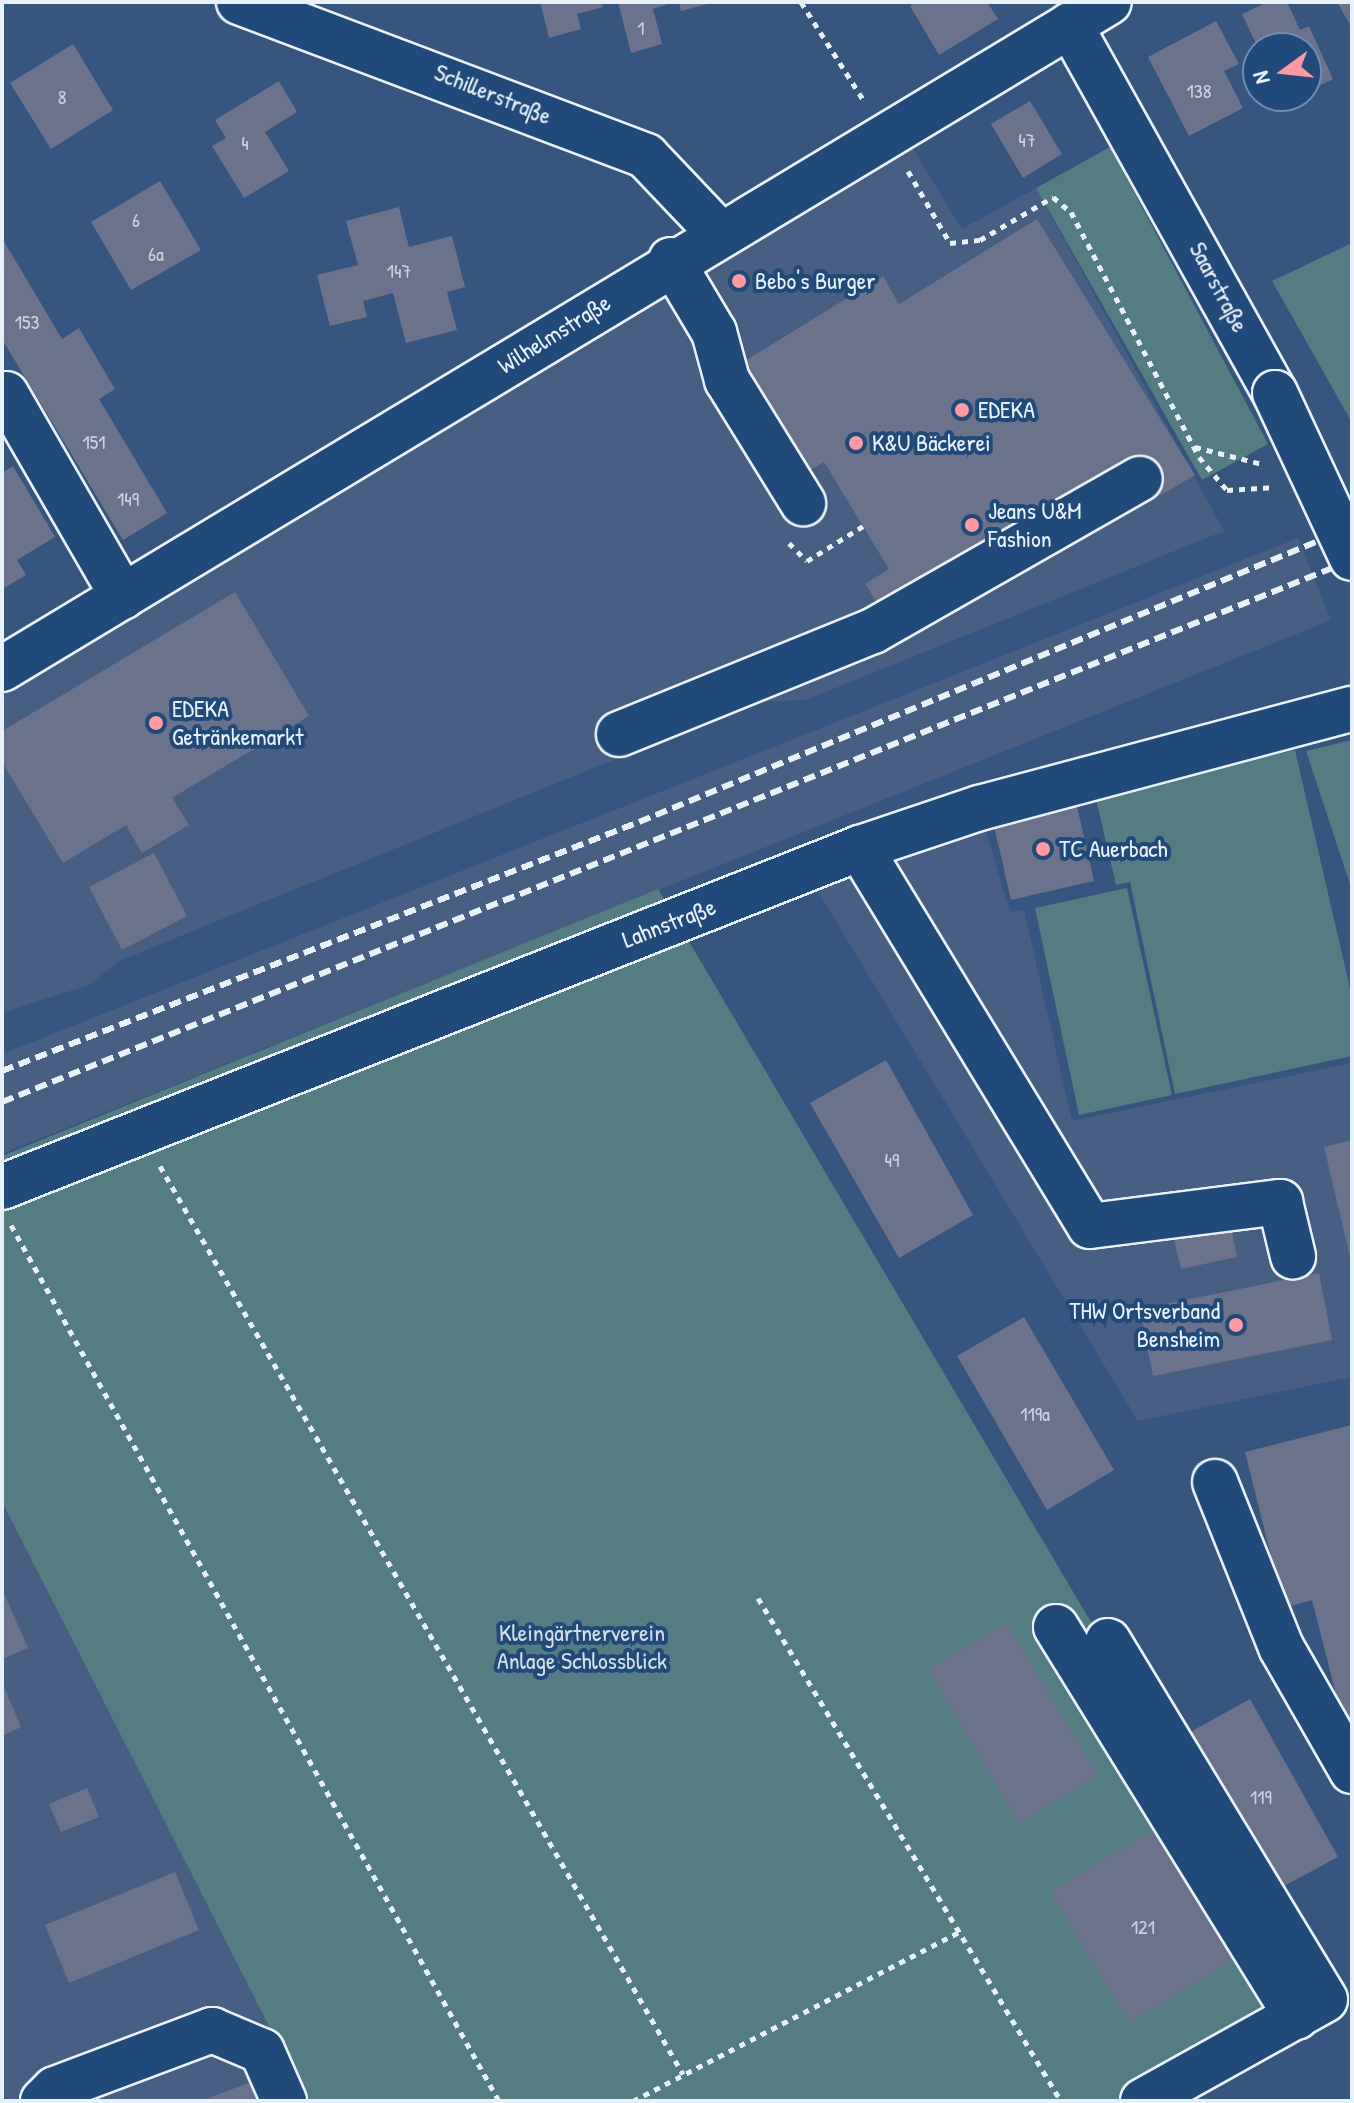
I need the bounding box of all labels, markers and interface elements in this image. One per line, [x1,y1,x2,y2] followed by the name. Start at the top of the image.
[637,15,645,39] house number: 1
[1242,32,1322,112] north arrow
[430,58,556,130] street label: Schillerstraße
[1245,68,1277,87] text: N
[1187,78,1211,102] house number: 138
[58,84,66,108] house number: 8
[1018,127,1036,151] house number: 47
[241,130,249,154] house number: 4
[132,207,140,231] house number: 6
[1183,237,1255,337] street label: Saarstraße
[148,241,164,265] house number: 6a
[387,258,411,282] house number: 147
[755,267,875,295] place label: Bebo's Burger
[730,272,748,290] marker: Bebo's Burger
[492,288,616,380] street label: Wilhelmstraße
[15,309,39,333] house number: 153
[978,396,1035,424] place label: EDEKA
[953,401,971,419] marker: EDEKA
[83,429,105,453] house number: 151
[872,429,991,457] place label: K&U Bäckerei
[847,434,865,452] marker: K&U Bäckerei
[117,486,139,510] house number: 149
[988,497,1082,553] place label: Jeans U&M Fashion
[963,516,981,534] marker: Jeans U&M Fashion
[172,695,304,751] place label: EDEKA Getränkemarkt
[147,714,165,732] marker: EDEKA Getränkemarkt
[1059,835,1168,863] place label: TC Auerbach
[1034,840,1052,858] marker: TC Auerbach
[618,892,720,954] street label: Lahnstraße
[885,1147,899,1171] house number: 49
[1069,1297,1220,1353] place label: THW Ortsverband Bensheim
[1227,1316,1245,1334] marker: THW Ortsverband Bensheim
[1020,1401,1050,1425] house number: 119a
[497,1619,667,1675] park label: Kleingärtnerverein Anlage Schlossblick
[1250,1784,1272,1808] house number: 119
[1131,1914,1155,1938] house number: 121

